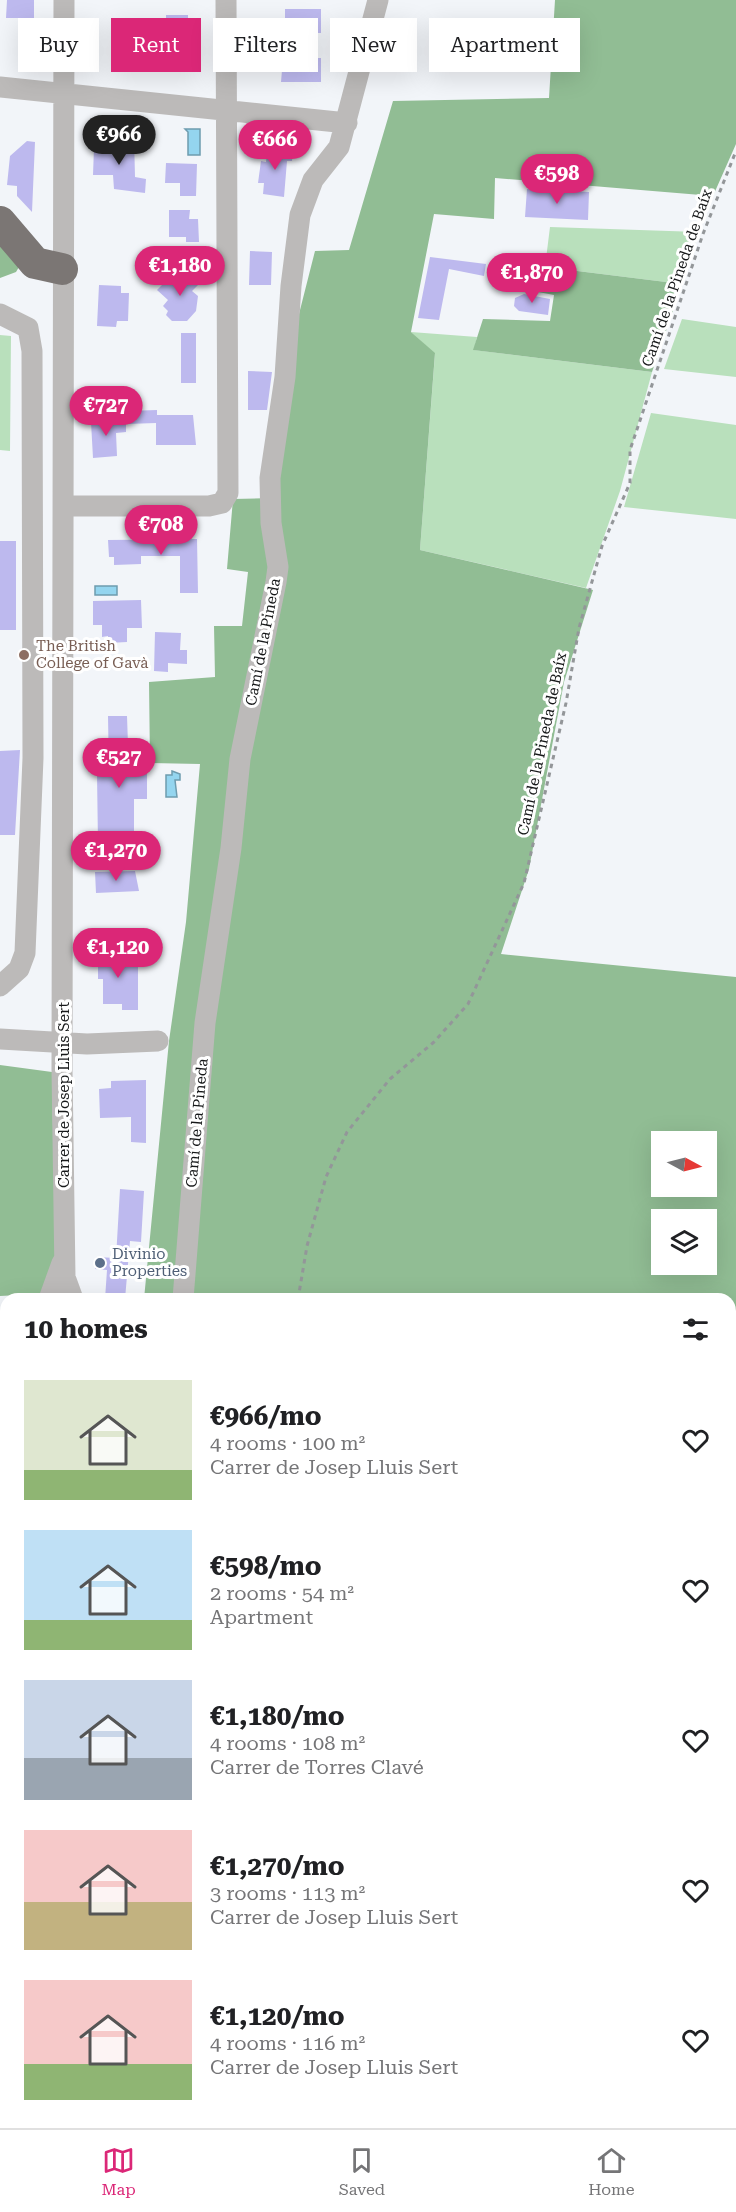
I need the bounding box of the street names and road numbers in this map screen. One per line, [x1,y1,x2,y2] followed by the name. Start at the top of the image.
[638,187,716,369] street label: Camí de la Pineda de Baíx
[242,577,284,707] street label: Camí de la Pineda
[514,651,570,837] street label: Camí de la Pineda de Baíx
[55,1002,73,1188] street label: Carrer de Josep Lluis Sert
[182,1058,212,1188] street label: Camí de la Pineda

